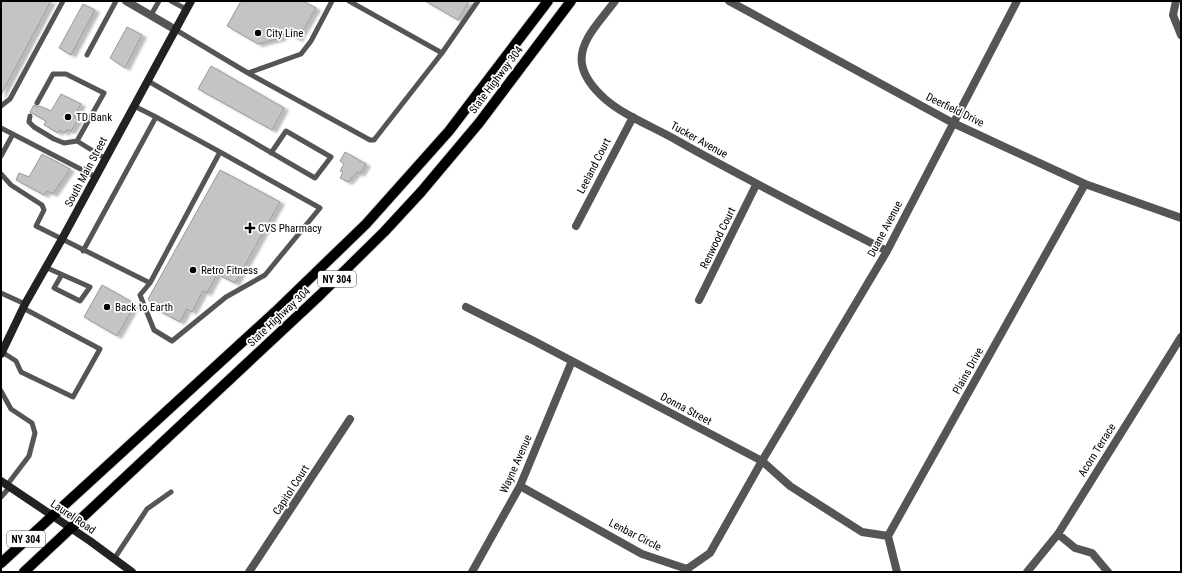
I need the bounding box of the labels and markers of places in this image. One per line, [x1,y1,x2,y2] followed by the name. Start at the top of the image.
[266,27,303,40] place label: City Line
[253,28,263,38] marker: City Line
[76,111,112,124] place label: TD Bank
[63,112,73,122] marker: TD Bank
[258,222,322,235] place label: CVS Pharmacy
[245,223,255,233] marker: CVS Pharmacy
[201,264,258,277] place label: Retro Fitness
[188,265,198,275] marker: Retro Fitness
[115,301,173,314] place label: Back to Earth
[102,302,112,312] marker: Back to Earth

